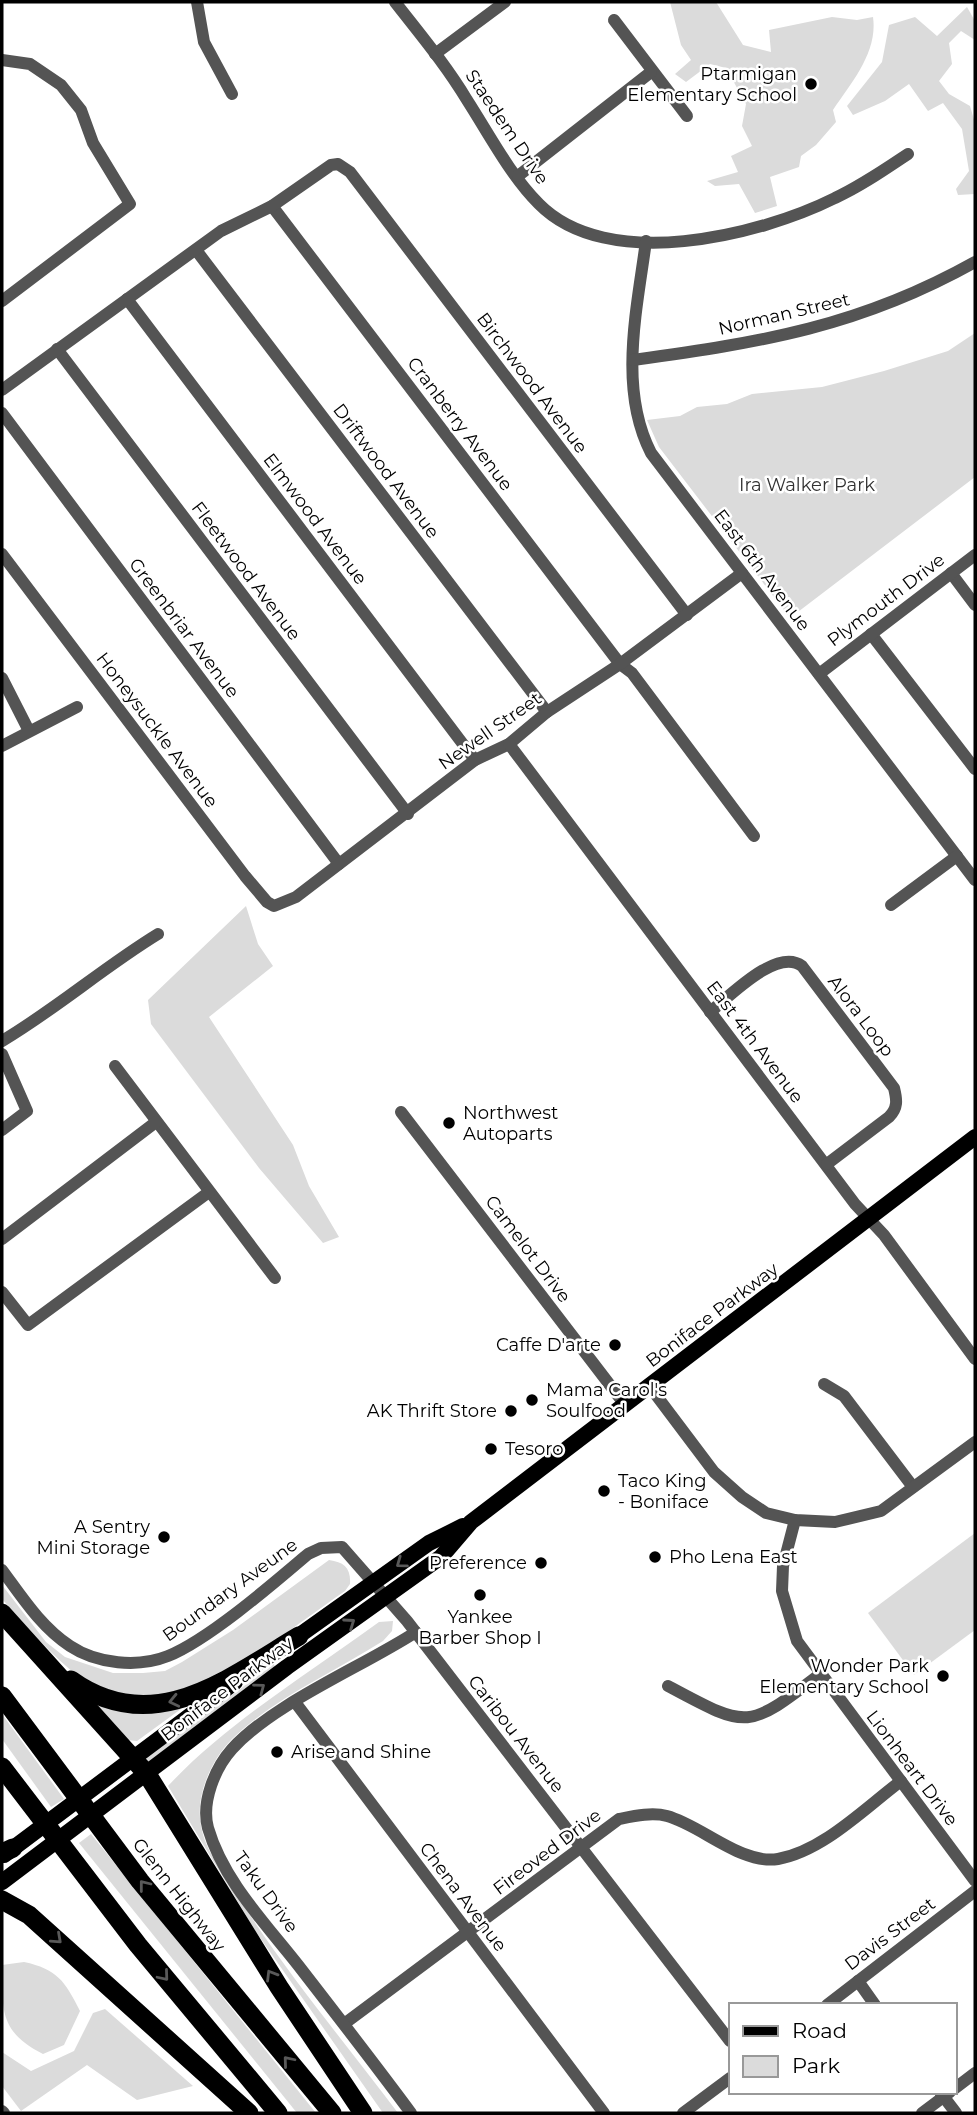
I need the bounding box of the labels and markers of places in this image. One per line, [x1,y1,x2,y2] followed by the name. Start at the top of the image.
[627,63,797,106] place label: Ptarmigan Elementary School
[803,76,819,92] marker: Ptarmigan Elementary School
[463,1102,558,1145] place label: Northwest Autoparts
[441,1115,457,1131] marker: Northwest Autoparts
[496,1334,601,1356] place label: Caffe D'arte
[607,1337,623,1353] marker: Caffe D'arte
[546,1379,667,1422] place label: Mama Carol's Soulfood
[524,1392,540,1408] marker: Mama Carol's Soulfood
[367,1400,497,1422] place label: AK Thrift Store
[503,1403,519,1419] marker: AK Thrift Store
[505,1438,564,1460] place label: Tesoro
[483,1441,499,1457] marker: Tesoro
[618,1470,709,1513] place label: Taco King - Boniface
[596,1483,612,1499] marker: Taco King - Boniface
[37,1516,150,1559] place label: A Sentry Mini Storage
[156,1529,172,1545] marker: A Sentry Mini Storage
[669,1546,798,1568] place label: Pho Lena East
[647,1549,663,1565] marker: Pho Lena East
[429,1552,527,1574] place label: Preference
[533,1555,549,1571] marker: Preference
[472,1587,488,1603] marker: Yankee Barber Shop I
[418,1606,542,1649] place label: Yankee Barber Shop I
[759,1655,929,1698] place label: Wonder Park Elementary School
[935,1668,951,1684] marker: Wonder Park Elementary School
[291,1741,431,1763] place label: Arise and Shine
[269,1744,285,1760] marker: Arise and Shine

